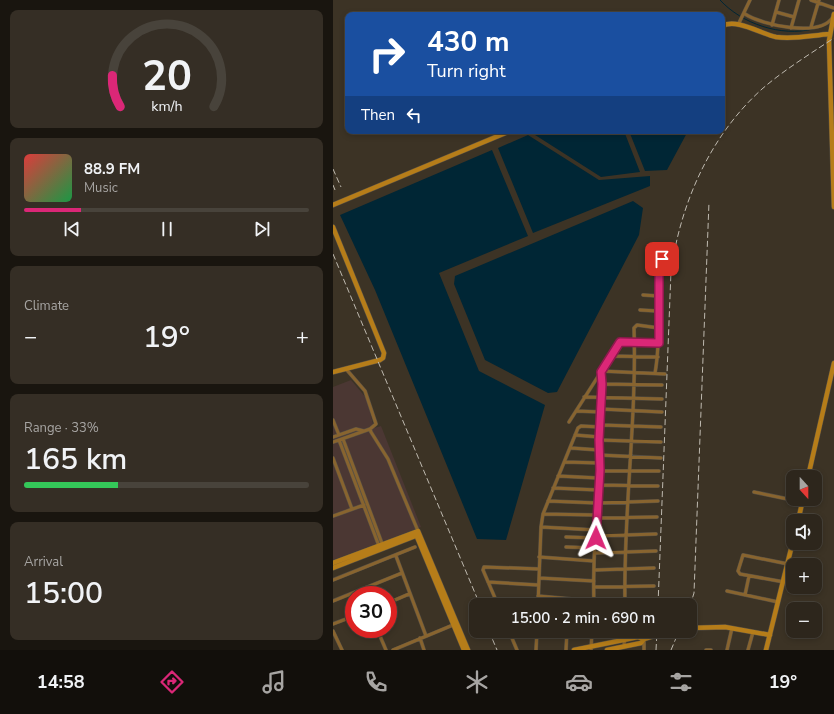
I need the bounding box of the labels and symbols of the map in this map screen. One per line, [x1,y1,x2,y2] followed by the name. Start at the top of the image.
[645,242,679,276] pin
[786,470,822,506] north arrow
[575,517,617,559] position arrow
[345,586,397,638] speed limit sign: 30

